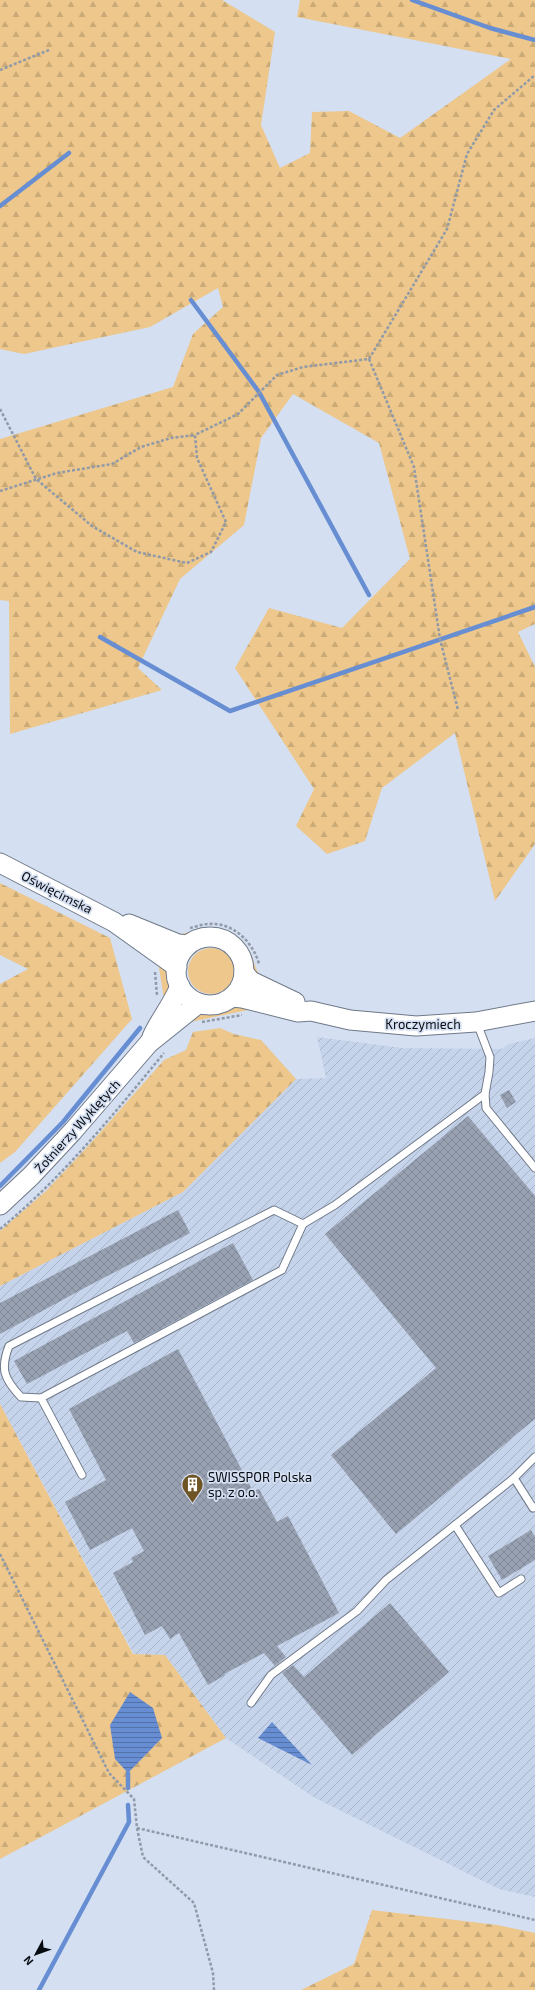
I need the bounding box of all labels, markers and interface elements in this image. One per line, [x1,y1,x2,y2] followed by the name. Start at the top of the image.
[19,867,95,917] street label: Oświęcimska
[385,1016,461,1032] street label: Kroczymiech
[31,1076,123,1176] street label: Żołnierzy Wyklętych
[208,1469,312,1500] place label: SWISSPOR Polska sp. z o.o.
[180,1471,206,1504] building icon: SWISSPOR Polska sp. z o.o.
[16,1934,56,1974] north arrow
[21,1954,36,1968] text: N

